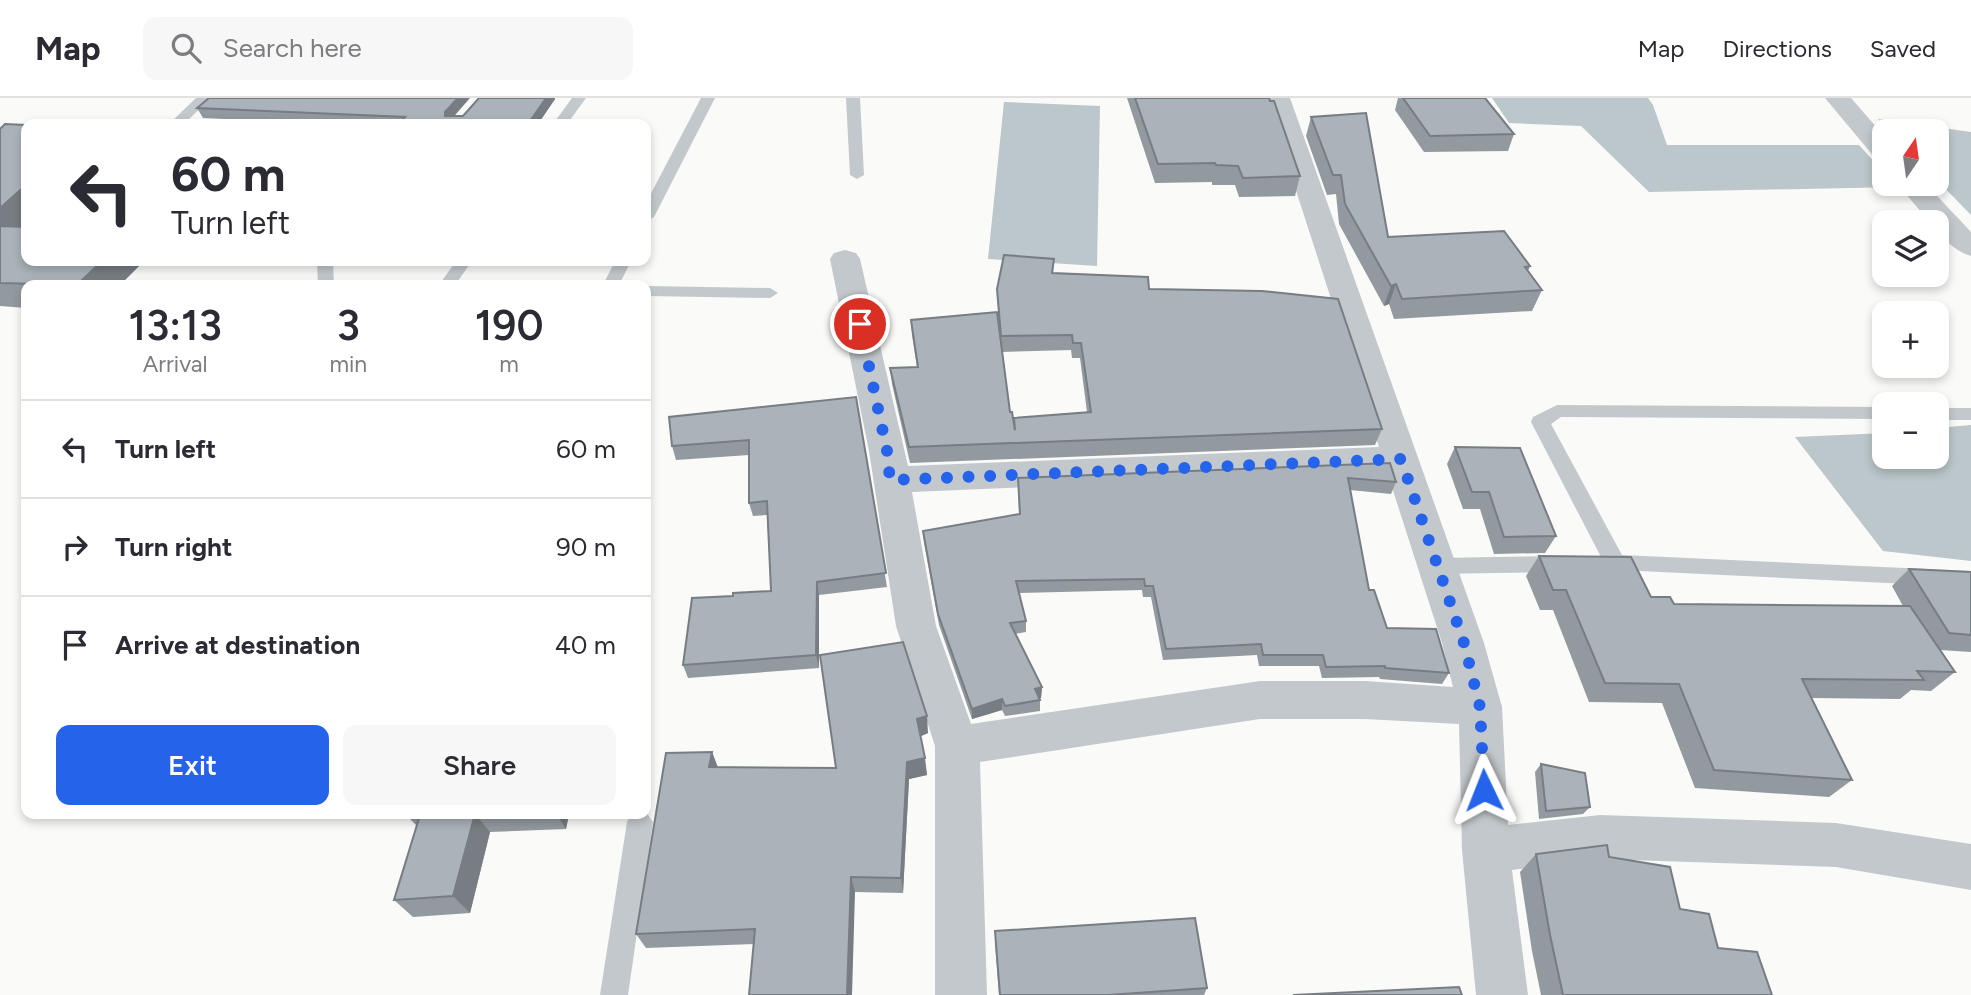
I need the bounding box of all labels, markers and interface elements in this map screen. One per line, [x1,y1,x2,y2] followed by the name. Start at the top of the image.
[143,17,633,80] search box
[35,29,101,68] text: Map
[167,29,205,67] icon: search
[223,32,362,64] text: Search here
[1638,34,1684,63] text: Map
[1722,34,1832,63] text: Directions
[1870,34,1936,63] text: Saved
[1872,119,1950,196] north arrow
[1872,119,1949,469] map controls
[171,144,286,203] text: 60 m
[56,147,147,238] icon: left
[171,204,290,242] text: Turn left
[1872,210,1949,287] button: layers
[830,294,890,354] pin
[129,300,222,351] text: 13:13
[337,300,360,351] text: 3
[475,300,543,351] text: 190
[1872,301,1949,378] button: +
[841,305,879,343] icon: arrive
[143,350,208,378] text: Arrival
[329,350,367,378] text: min
[499,350,519,378] text: m
[1872,392,1949,469] button: −
[56,430,94,468] icon: left
[115,433,216,465] text: Turn left
[556,433,616,465] text: 60 m
[56,528,94,566] icon: right
[115,531,232,563] text: Turn right
[556,531,616,563] text: 90 m
[56,626,94,664] icon: arrive
[115,629,360,661] text: Arrive at destination
[555,629,616,661] text: 40 m
[56,725,329,805] button: Exit
[343,725,616,805] button: Share
[1447,753,1521,827] position arrow

